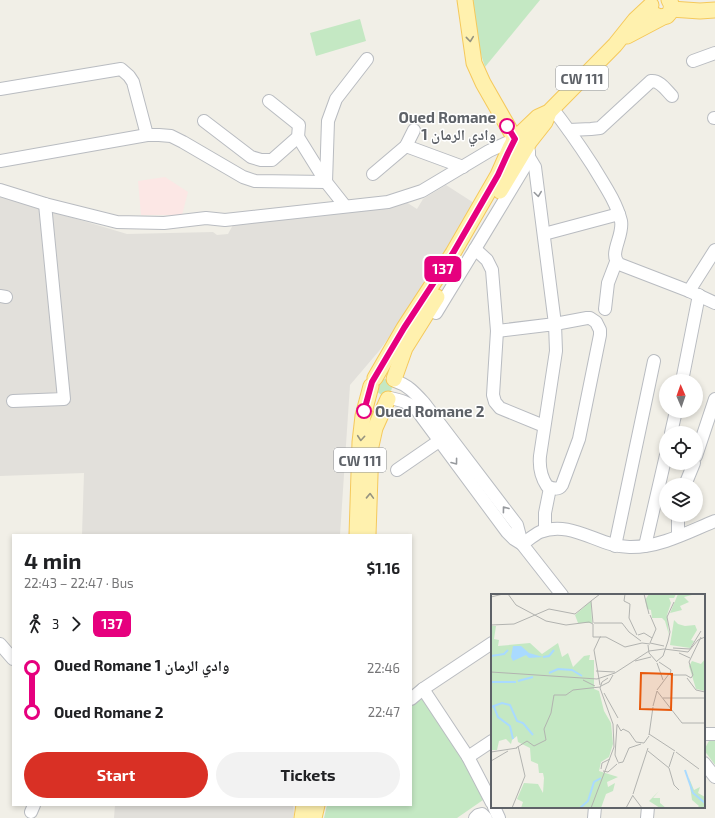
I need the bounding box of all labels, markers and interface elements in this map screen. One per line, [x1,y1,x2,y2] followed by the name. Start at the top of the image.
[465,36,474,42] one-way arrow
[556,66,608,90] road number: CW 111
[398,108,496,147] place label: Oued Romane 1 وادي الرمان
[499,118,515,134] marker: Oued Romane 1 وادي الرمان
[533,191,542,197] one-way arrow
[420,256,466,282] line badge: 137
[432,260,454,277] text: 137
[659,374,703,418] north arrow
[659,374,703,522] map controls
[375,402,485,420] place label: Oued Romane 2
[356,403,372,419] marker: Oued Romane 2
[659,426,703,470] button: locate
[356,435,365,441] one-way arrow
[334,448,386,472] road number: CW 111
[450,458,458,465] one-way arrow
[659,478,703,522] button: layers
[366,493,374,499] one-way arrow
[503,507,510,514] one-way arrow
[24,547,81,573] text: 4 min
[366,559,400,577] text: $1.16
[24,575,134,591] text: 22:43 – 22:47 · Bus
[491,594,705,808] inset map
[24,613,46,635] icon: walk
[65,613,87,635] icon: forward
[101,615,123,632] text: 137
[52,616,59,632] text: 3
[54,656,229,674] text: Oued Romane 1 وادي الرمان
[367,660,400,676] text: 22:46
[54,703,164,721] text: Oued Romane 2
[368,704,400,720] text: 22:47
[24,752,208,798] button: Start
[216,752,400,798] button: Tickets

